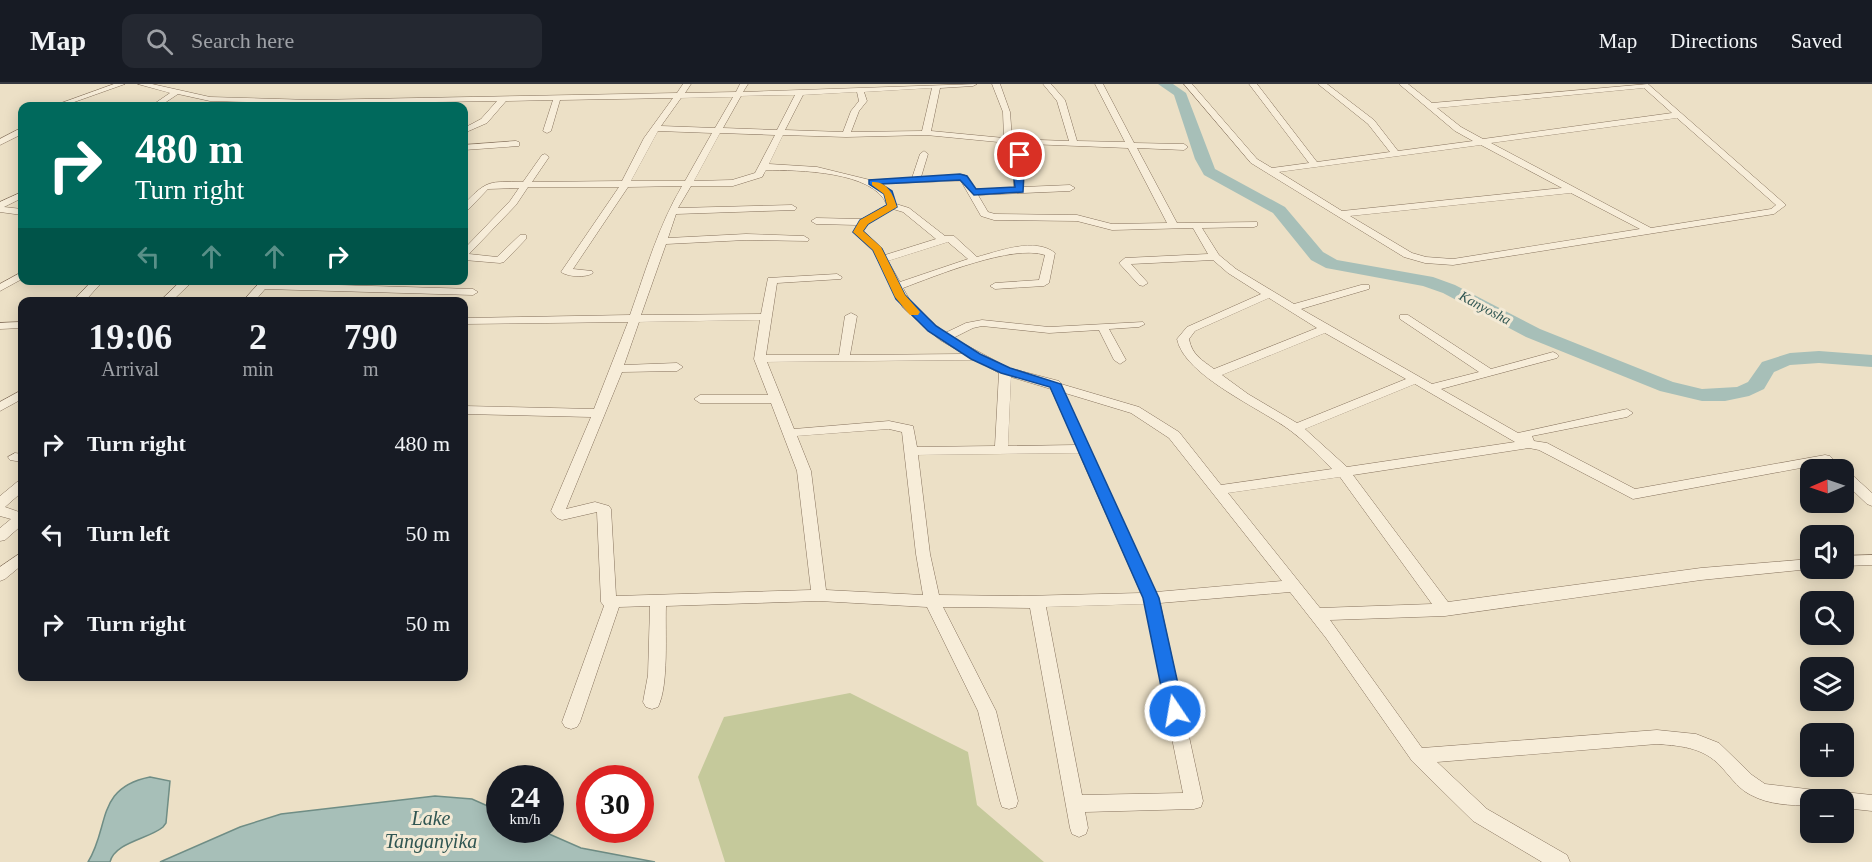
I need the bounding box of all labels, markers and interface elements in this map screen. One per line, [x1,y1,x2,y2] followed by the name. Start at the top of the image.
[122,14,542,68] search box
[30,25,86,56] text: Map
[143,25,176,58] icon: search
[191,28,294,53] text: Search here
[1599,29,1637,53] text: Map
[1670,29,1758,53] text: Directions
[1791,29,1842,53] text: Saved
[36,126,114,204] icon: right
[135,126,244,172] text: 480 m
[994,129,1045,180] pin
[1003,138,1036,171] icon: arrive
[135,175,244,205] text: Turn right
[132,240,165,273] icon: left
[195,240,228,273] icon: ahead
[258,240,291,273] icon: ahead
[321,240,354,273] icon: right
[1456,288,1513,328] water label: Kanyosha
[88,317,172,357] text: 19:06
[249,317,267,357] text: 2
[344,317,398,357] text: 790
[101,358,159,380] text: Arrival
[242,358,274,380] text: min
[363,358,379,380] text: m
[36,428,69,461] icon: right
[87,431,186,456] text: Turn right
[394,431,450,456] text: 480 m
[1800,459,1854,513] north arrow
[1800,459,1854,843] map controls
[36,518,69,551] icon: left
[87,521,170,546] text: Turn left
[405,521,450,546] text: 50 m
[1800,525,1854,579] button: sound
[1800,591,1854,645] button: search
[36,608,69,641] icon: right
[87,611,186,636] text: Turn right
[405,611,450,636] text: 50 m
[1800,657,1854,711] button: layers
[1143,679,1207,743] position arrow
[1800,723,1854,777] button: +
[576,765,654,843] speed limit sign: 30
[510,780,540,813] text: 24
[1800,789,1854,843] button: −
[385,807,477,853] water label: Lake Tanganyika
[510,811,540,827] text: km/h

